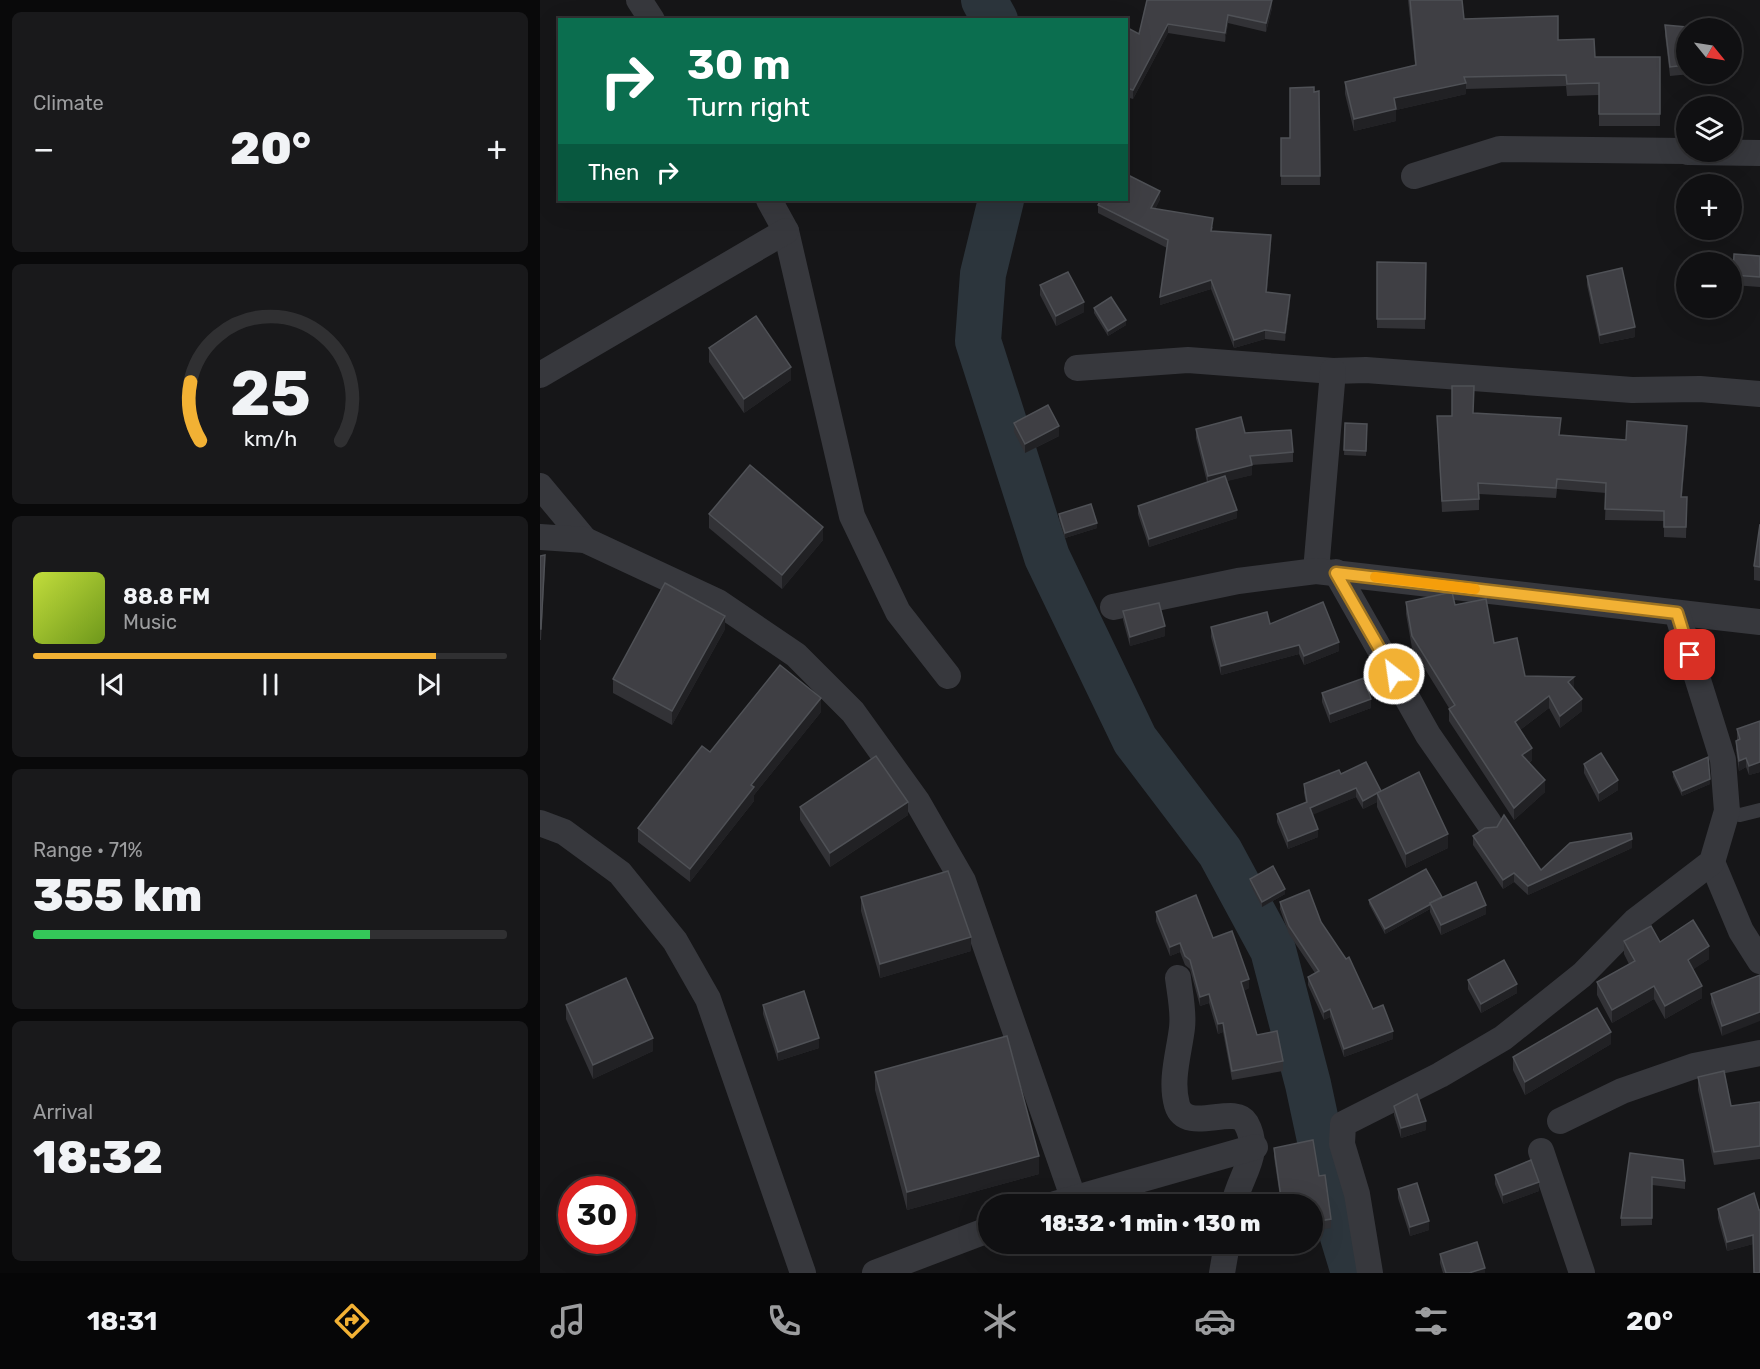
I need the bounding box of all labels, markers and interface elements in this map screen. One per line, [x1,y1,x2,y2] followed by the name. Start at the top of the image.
[1676,18,1742,84] north arrow
[1676,18,1742,318] map controls
[687,40,791,90] text: 30 m
[588,42,666,120] icon: right
[33,91,104,115] text: Climate
[687,91,810,123] text: Turn right
[1676,96,1742,162] button: layers
[230,122,311,175] text: 20°
[33,129,54,168] text: −
[486,129,507,168] text: +
[651,156,684,189] icon: right
[588,159,639,186] text: Then
[1676,174,1742,240] button: +
[1676,252,1742,318] button: −
[230,357,310,431] text: 25
[243,427,297,452] text: km/h
[123,583,210,610] text: 88.8 FM
[123,610,177,634] text: Music
[1664,629,1715,680] pin
[1673,638,1706,671] icon: arrive
[1362,642,1426,706] position arrow
[96,668,129,701] icon: previous
[254,668,287,701] icon: pause
[412,668,445,701] icon: next
[33,838,143,862] text: Range · 71%
[33,869,202,922] text: 355 km
[33,1100,93,1124] text: Arrival
[33,1131,163,1184] text: 18:32
[558,1176,636,1254] speed limit sign: 30
[1040,1210,1261,1237] text: 18:32 · 1 min · 130 m
[331,1300,373,1342] icon: directions
[547,1300,589,1342] icon: music
[763,1300,805,1342] icon: phone
[979,1300,1021,1342] icon: climate
[1194,1300,1236,1342] icon: car
[1410,1300,1452,1342] icon: filters
[87,1305,157,1337] text: 18:31
[1626,1305,1673,1337] text: 20°

